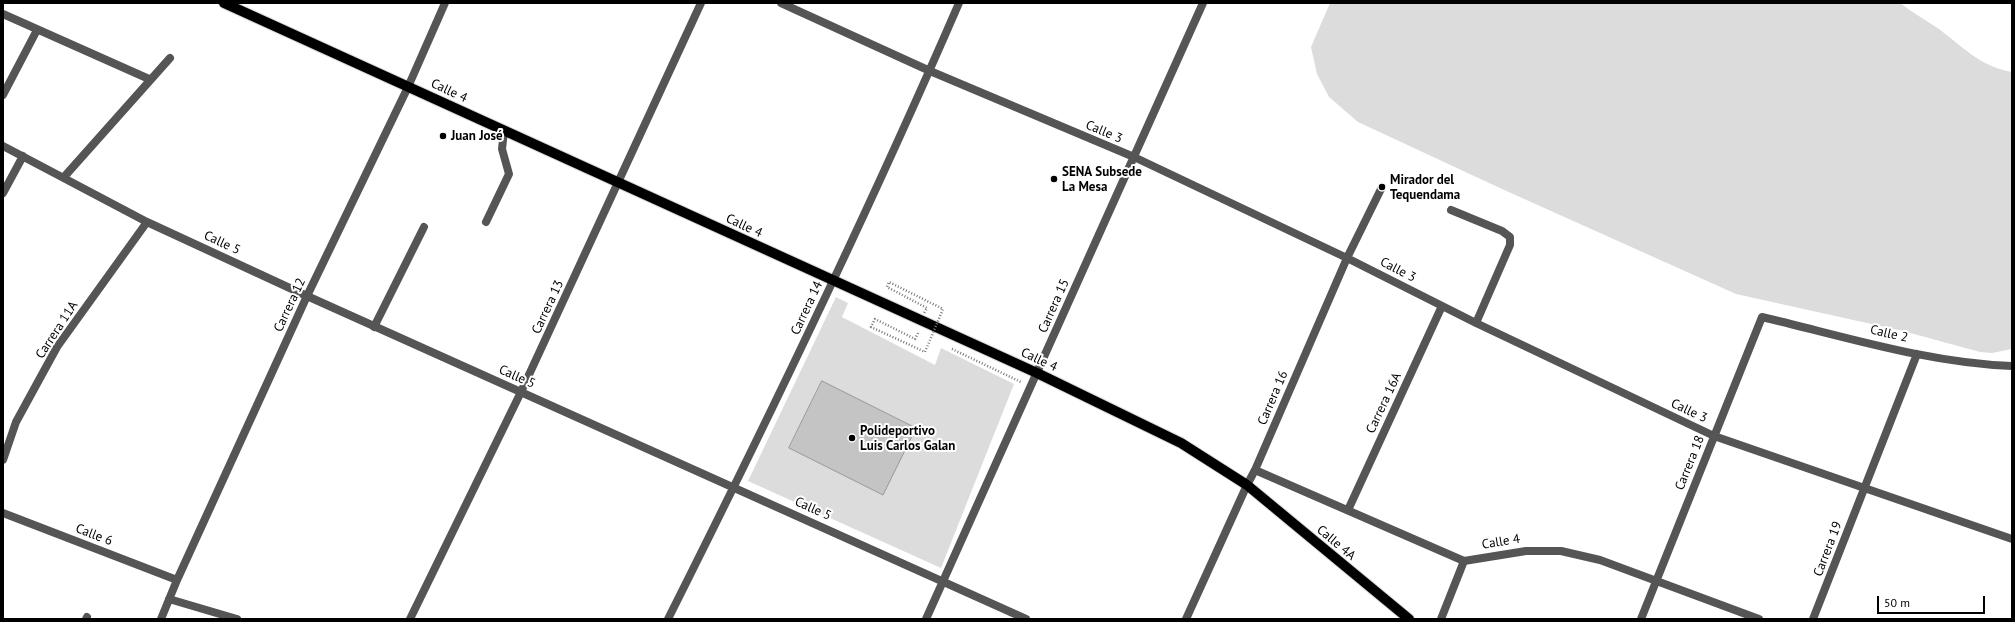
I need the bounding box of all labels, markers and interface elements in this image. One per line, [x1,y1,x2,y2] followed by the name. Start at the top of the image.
[428,76,470,106] street label: Calle 4
[1083,117,1125,147] street label: Calle 3
[451,128,503,144] place label: Juan José
[438,131,448,141] marker: Juan José
[1062,164,1142,195] place label: SENA Subsede La Mesa
[1390,172,1460,203] place label: Mirador del Tequendama
[1049,174,1059,184] marker: SENA Subsede La Mesa
[1377,182,1387,192] marker: Mirador del Tequendama
[723,211,765,241] street label: Calle 4
[201,228,243,258] street label: Calle 5
[1377,254,1419,286] street label: Calle 3
[271,276,309,334] street label: Carrera 12
[1035,277,1073,335] street label: Carrera 15
[529,278,567,336] street label: Carrera 13
[788,279,826,337] street label: Carrera 14
[33,298,81,362] street label: Carrera 11A
[1869,322,1909,346] street label: Calle 2
[1018,345,1060,375] street label: Calle 4
[496,362,538,392] street label: Calle 5
[1255,368,1291,428] street label: Carrera 16
[1363,370,1405,436] street label: Carrera 16A
[1668,396,1710,426] street label: Calle 3
[860,423,955,454] place label: Polideportivo Luis Carlos Galan
[847,433,857,443] marker: Polideportivo Luis Carlos Galan
[1672,433,1708,493] street label: Carrera 18
[792,494,834,524] street label: Calle 5
[1810,519,1846,579] street label: Carrera 19
[73,521,115,549] street label: Calle 6
[1313,522,1359,564] street label: Calle 4A
[1481,531,1521,553] street label: Calle 4
[1879,588,1987,614] scale bar
[1884,595,1910,610] text: 50 m

